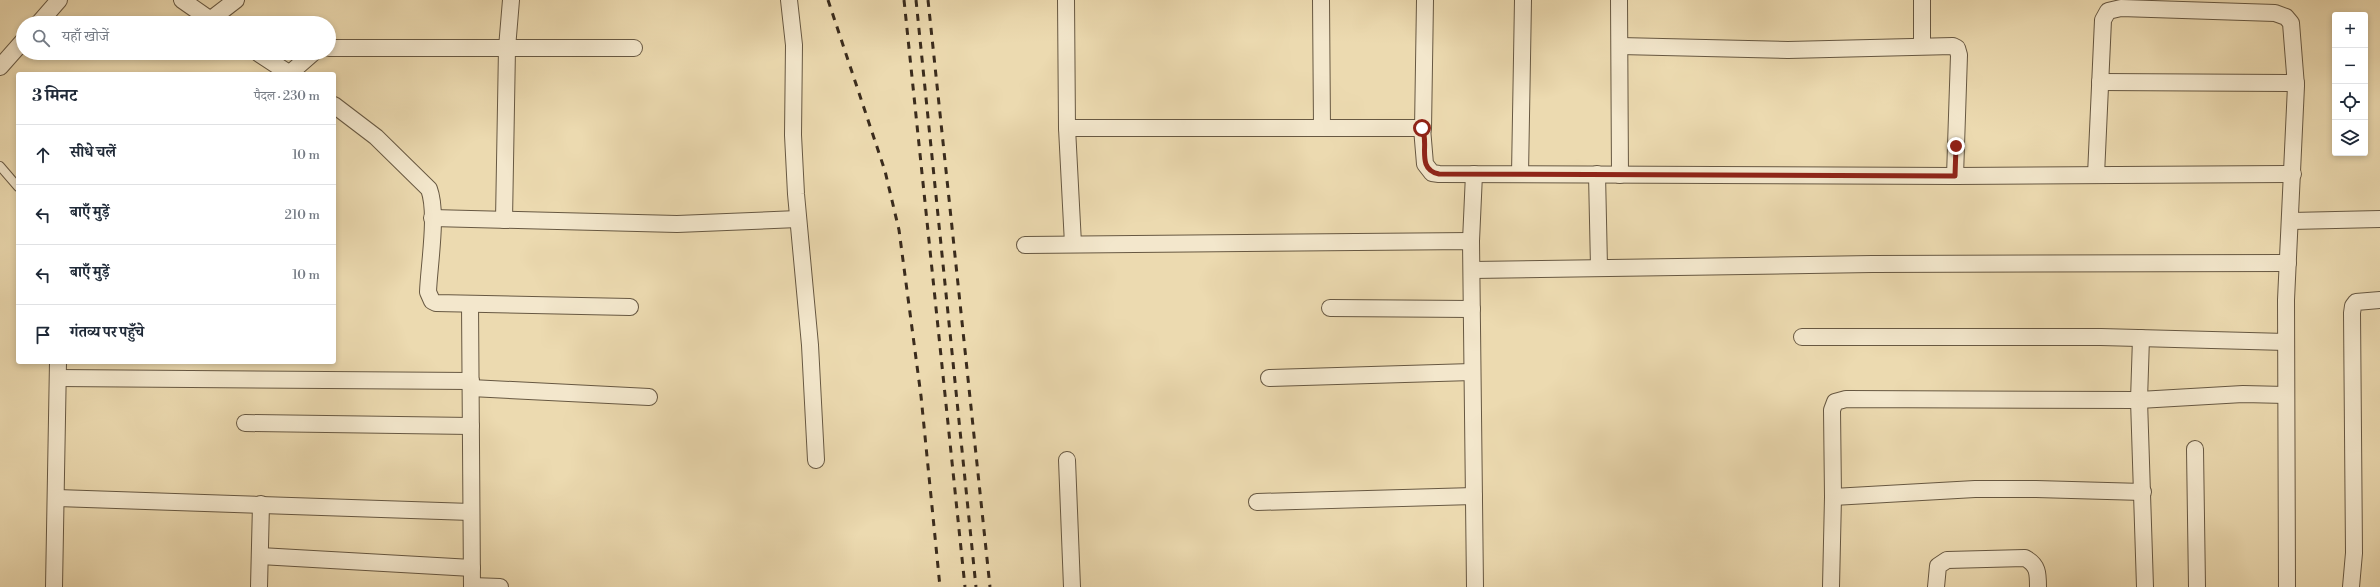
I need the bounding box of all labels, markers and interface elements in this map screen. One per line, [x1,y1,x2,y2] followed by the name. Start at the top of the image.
[2332,12,2368,156] map controls
[2332,12,2368,48] button: +
[16,16,336,60] search box
[30,27,52,49] icon: search
[62,27,109,46] text: यहाँ खोजें
[2332,48,2368,84] button: −
[2332,84,2368,120] button: locate
[32,85,77,107] text: 3 मिनट
[254,88,320,104] text: पैदल · 230 m
[1413,119,1431,137] route start
[2332,120,2368,156] button: layers
[1947,137,1965,155] route end
[70,143,116,162] text: सीधे चलें
[32,144,54,166] icon: ahead
[292,147,320,163] text: 10 m
[70,203,110,222] text: बाएँ मुड़ें
[32,204,54,226] icon: left
[285,207,320,223] text: 210 m
[70,263,110,282] text: बाएँ मुड़ें
[32,264,54,286] icon: left
[292,267,320,283] text: 10 m
[70,323,144,342] text: गंतव्य पर पहुँचे
[32,324,54,346] icon: arrive

